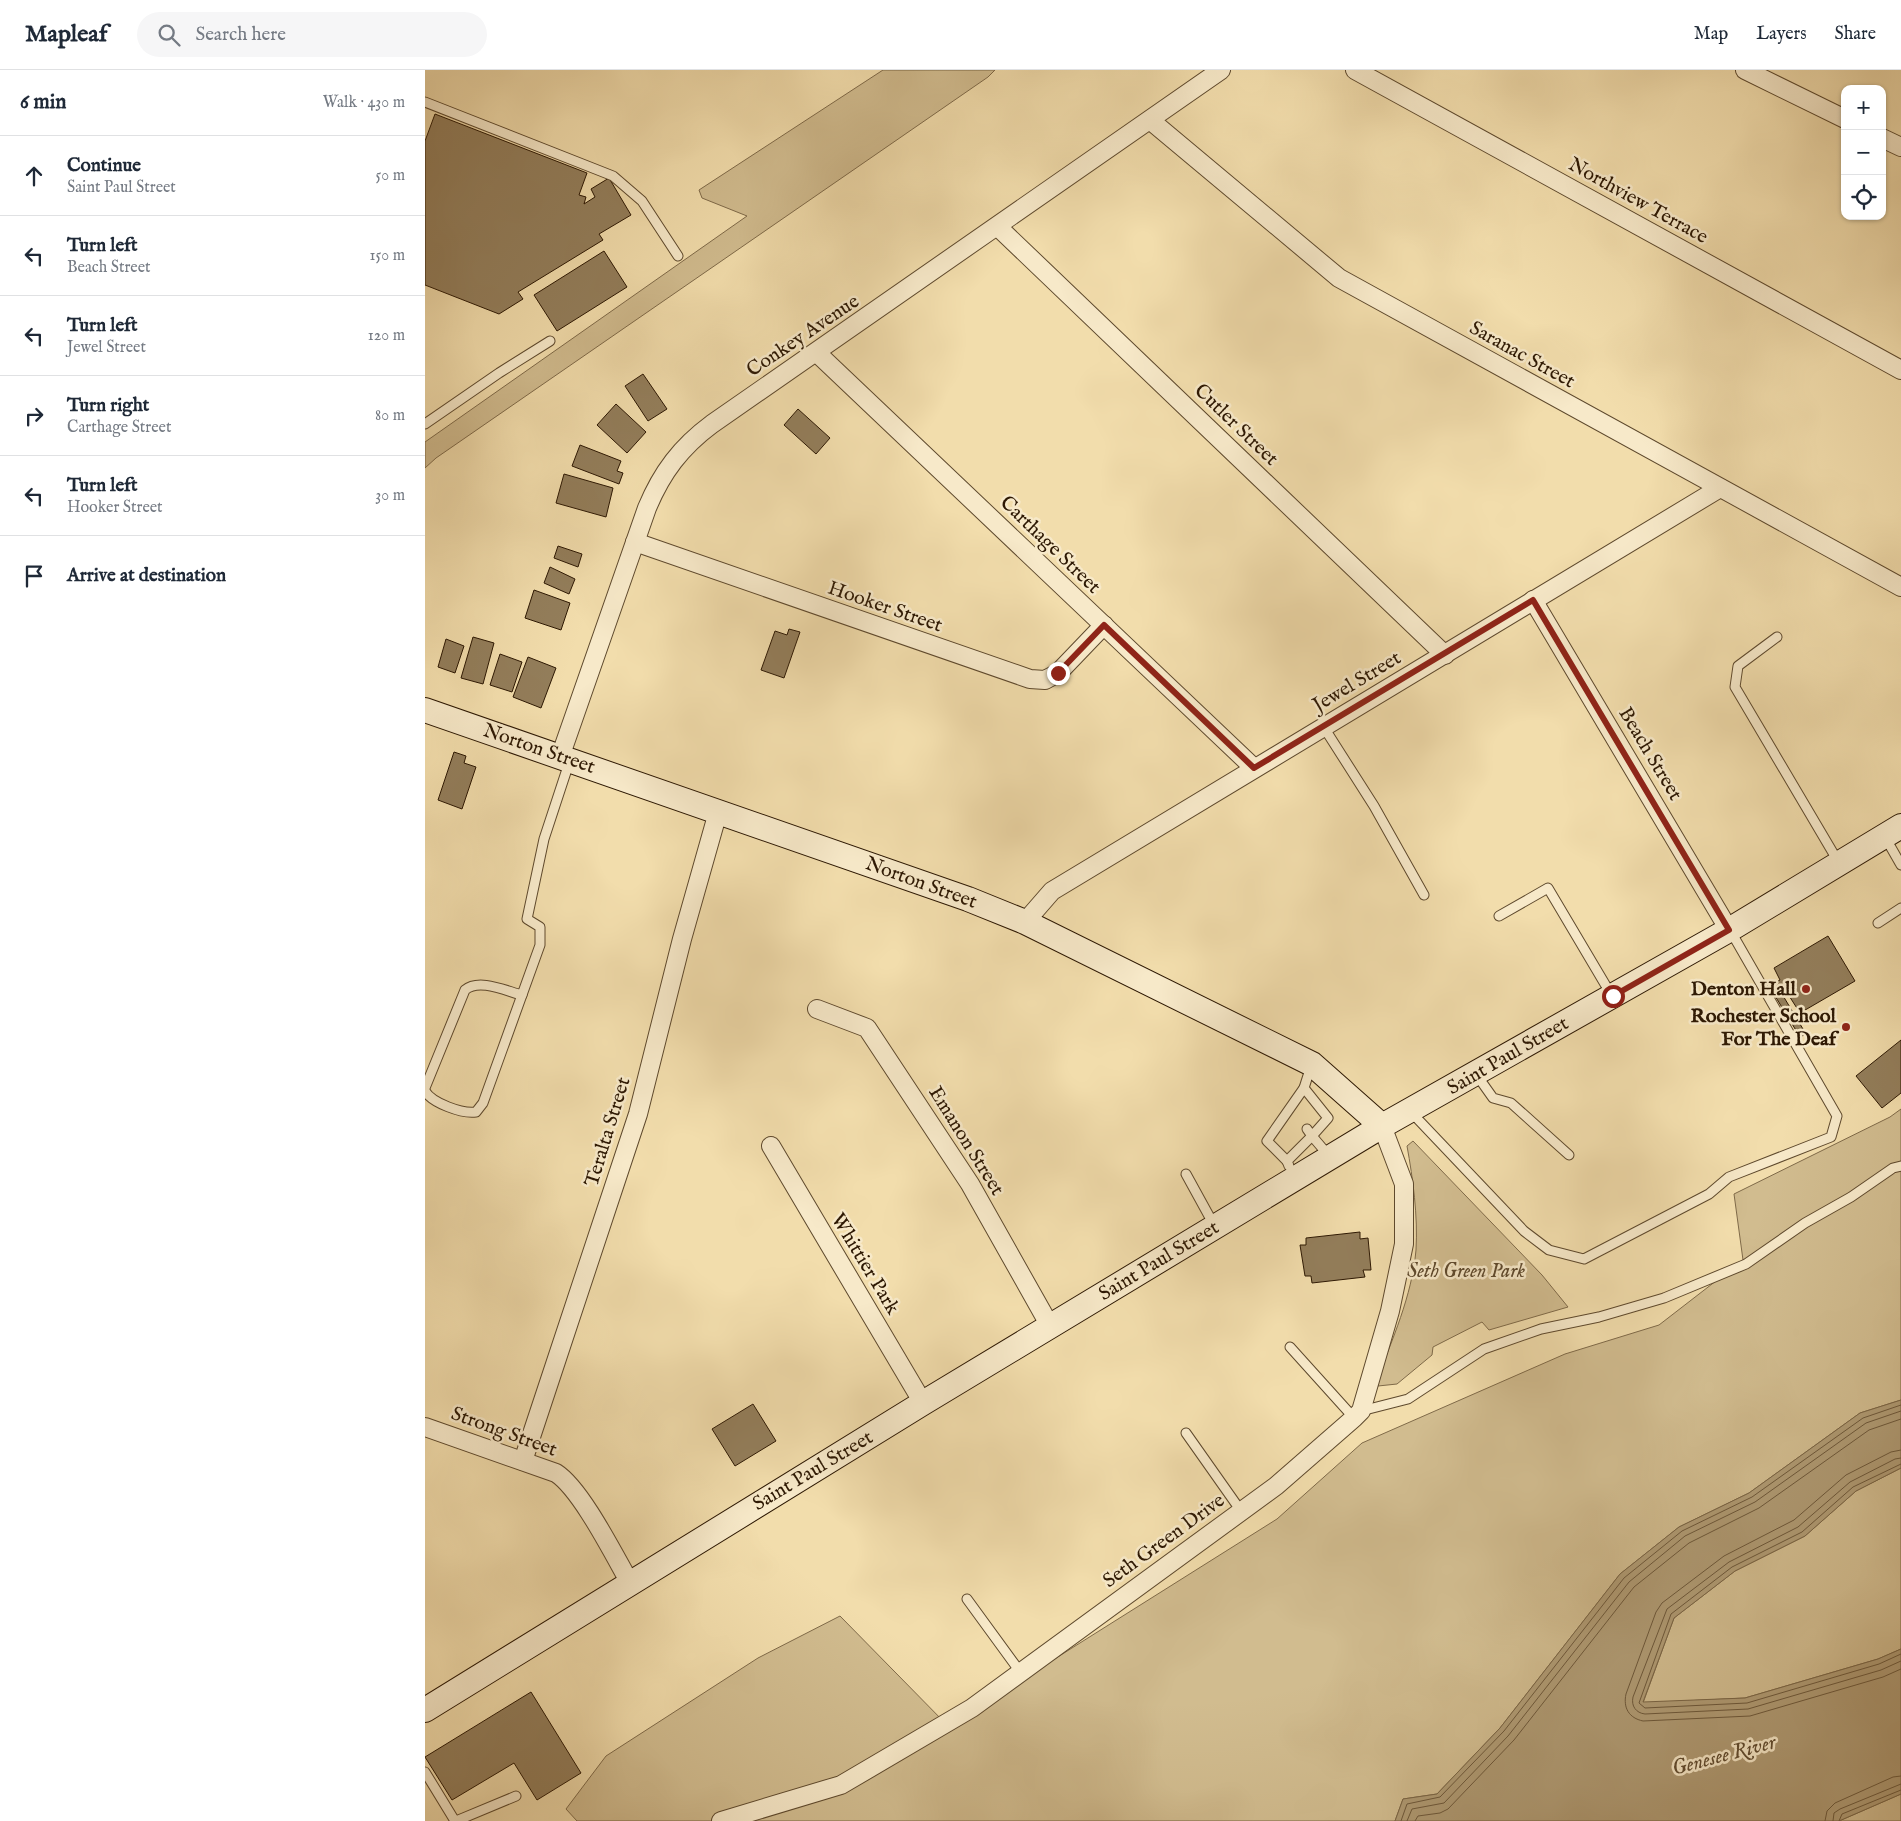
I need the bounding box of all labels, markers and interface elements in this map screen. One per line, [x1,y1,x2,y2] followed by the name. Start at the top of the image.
[137,12,487,57] search box
[25,19,107,50] text: Mapleaf
[155,21,183,49] icon: search
[195,23,286,47] text: Search here
[1694,23,1728,46] text: Map
[1756,23,1807,46] text: Layers
[1835,23,1876,46] text: Share
[1841,85,1886,220] map controls
[1841,85,1886,130] button: +
[20,89,66,116] text: 6 min
[323,93,405,113] text: Walk · 430 m
[1841,130,1886,175] button: −
[1564,152,1712,250] street label: Northview Terrace
[67,154,141,178] text: Continue
[20,162,48,190] icon: ahead
[376,166,405,186] text: 50 m
[1841,175,1886,220] button: locate
[67,178,176,198] text: Saint Paul Street
[67,234,138,258] text: Turn left
[20,242,48,270] icon: left
[370,246,405,266] text: 150 m
[67,258,150,278] text: Beach Street
[742,289,864,383] street label: Conkey Avenue
[67,314,138,338] text: Turn left
[1465,316,1579,394] street label: Saranac Street
[20,322,48,350] icon: left
[368,326,405,346] text: 120 m
[67,338,146,358] text: Jewel Street
[1189,379,1283,471] street label: Cutler Street
[67,394,149,418] text: Turn right
[20,402,48,430] icon: right
[375,406,405,426] text: 80 m
[67,418,171,438] text: Carthage Street
[67,474,138,498] text: Turn left
[20,482,48,510] icon: left
[375,486,405,506] text: 30 m
[994,491,1106,599] street label: Carthage Street
[67,498,163,518] text: Hooker Street
[20,562,48,590] icon: arrive
[67,564,226,588] text: Arrive at destination
[824,576,946,638] street label: Hooker Street
[1307,646,1406,719] street label: Jewel Street
[1047,662,1070,685] route end
[1612,703,1688,805] street label: Beach Street
[480,718,599,780] street label: Norton Street
[862,851,980,915] street label: Norton Street
[1691,977,1797,1002] place label: Denton Hall
[1800,983,1812,995] marker: Denton Hall
[1602,985,1625,1008] route start
[1691,1004,1840,1052] place label: Rochester School For The Deaf
[1443,1011,1573,1101] street label: Saint Paul Street
[1840,1021,1852,1033] marker: Rochester School For The Deaf
[580,1074,637,1190] street label: Teralta Street
[923,1082,1010,1200] street label: Emanon Street
[825,1209,905,1319] street label: Whittier Park
[1094,1215,1224,1307] street label: Saint Paul Street
[1407,1259,1525,1284] park label: Seth Green Park
[448,1401,560,1463] street label: Strong Street
[748,1425,878,1517] street label: Saint Paul Street
[1098,1488,1230,1594] street label: Seth Green Drive
[1669,1729,1780,1783] water label: Genesee River

